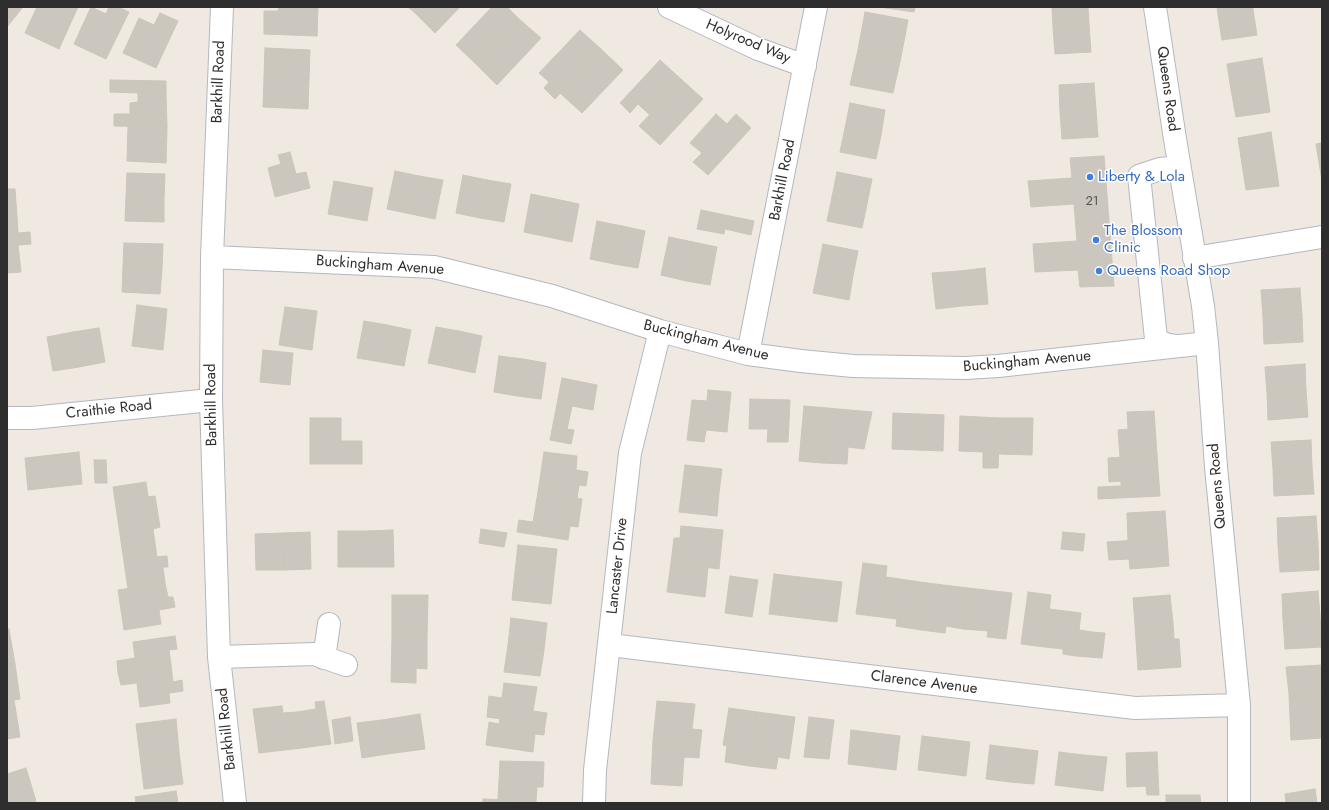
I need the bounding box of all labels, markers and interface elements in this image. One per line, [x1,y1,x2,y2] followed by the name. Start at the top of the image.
[703,16,793,68] street label: Holyrood Way
[209,40,229,124] street label: Barkhill Road
[1152,45,1182,133] street label: Queens Road
[766,138,800,222] street label: Barkhill Road
[1098,168,1185,186] place label: Liberty & Lola
[1085,172,1095,182] marker: Liberty & Lola
[1085,194,1099,210] house number: 21
[1104,222,1183,257] place label: The Blossom Clinic
[1091,235,1101,245] marker: The Blossom Clinic
[315,253,445,279] street label: Buckingham Avenue
[1107,262,1230,280] place label: Queens Road Shop
[1094,266,1104,276] marker: Queens Road Shop
[642,317,770,365] street label: Buckingham Avenue
[962,347,1092,377] street label: Buckingham Avenue
[202,363,222,447] street label: Barkhill Road
[65,397,153,423] street label: Craithie Road
[1205,442,1231,530] street label: Queens Road
[604,517,632,615] street label: Lancaster Drive
[870,668,978,698] street label: Clarence Avenue
[214,687,240,771] street label: Barkhill Road

